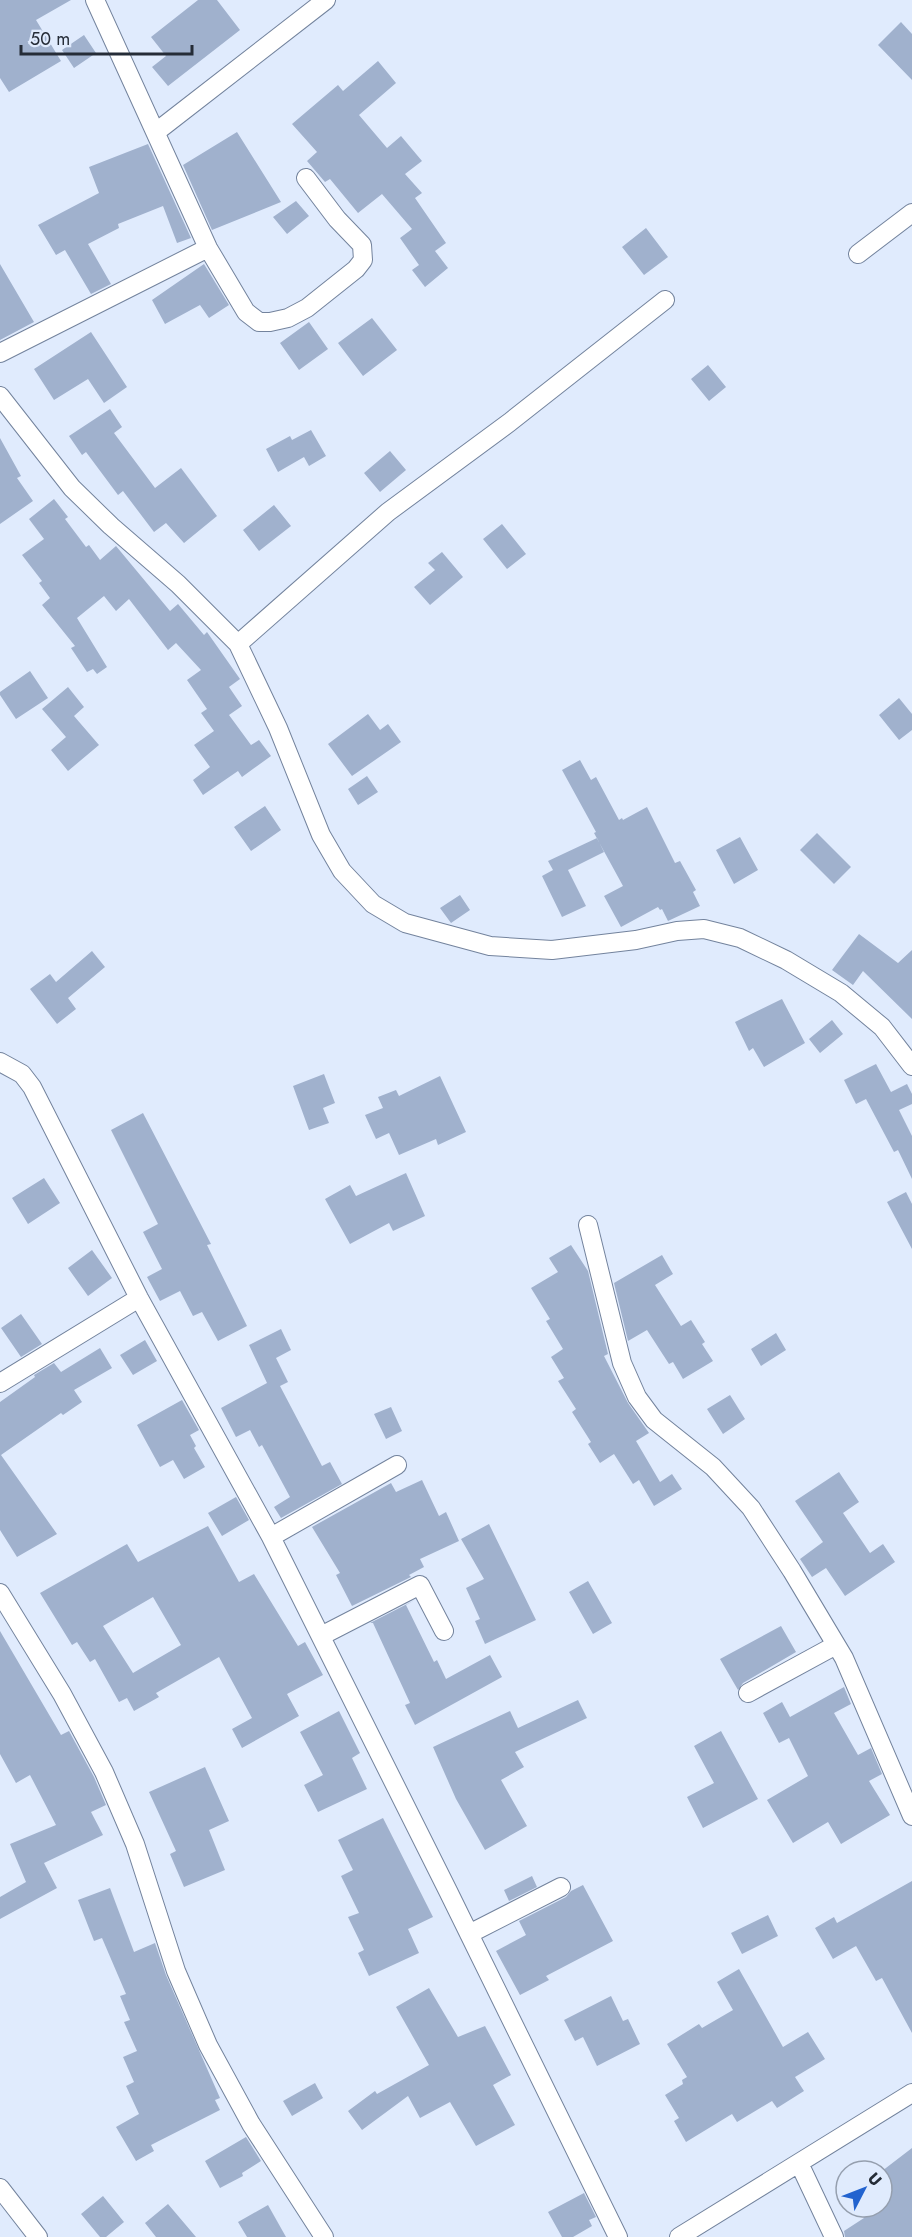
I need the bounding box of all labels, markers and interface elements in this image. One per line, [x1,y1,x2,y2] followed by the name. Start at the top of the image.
[21,18,192,56] scale bar
[30,26,70,52] text: 50 m
[834,2159,894,2219] north arrow
[862,2167,887,2191] text: U

